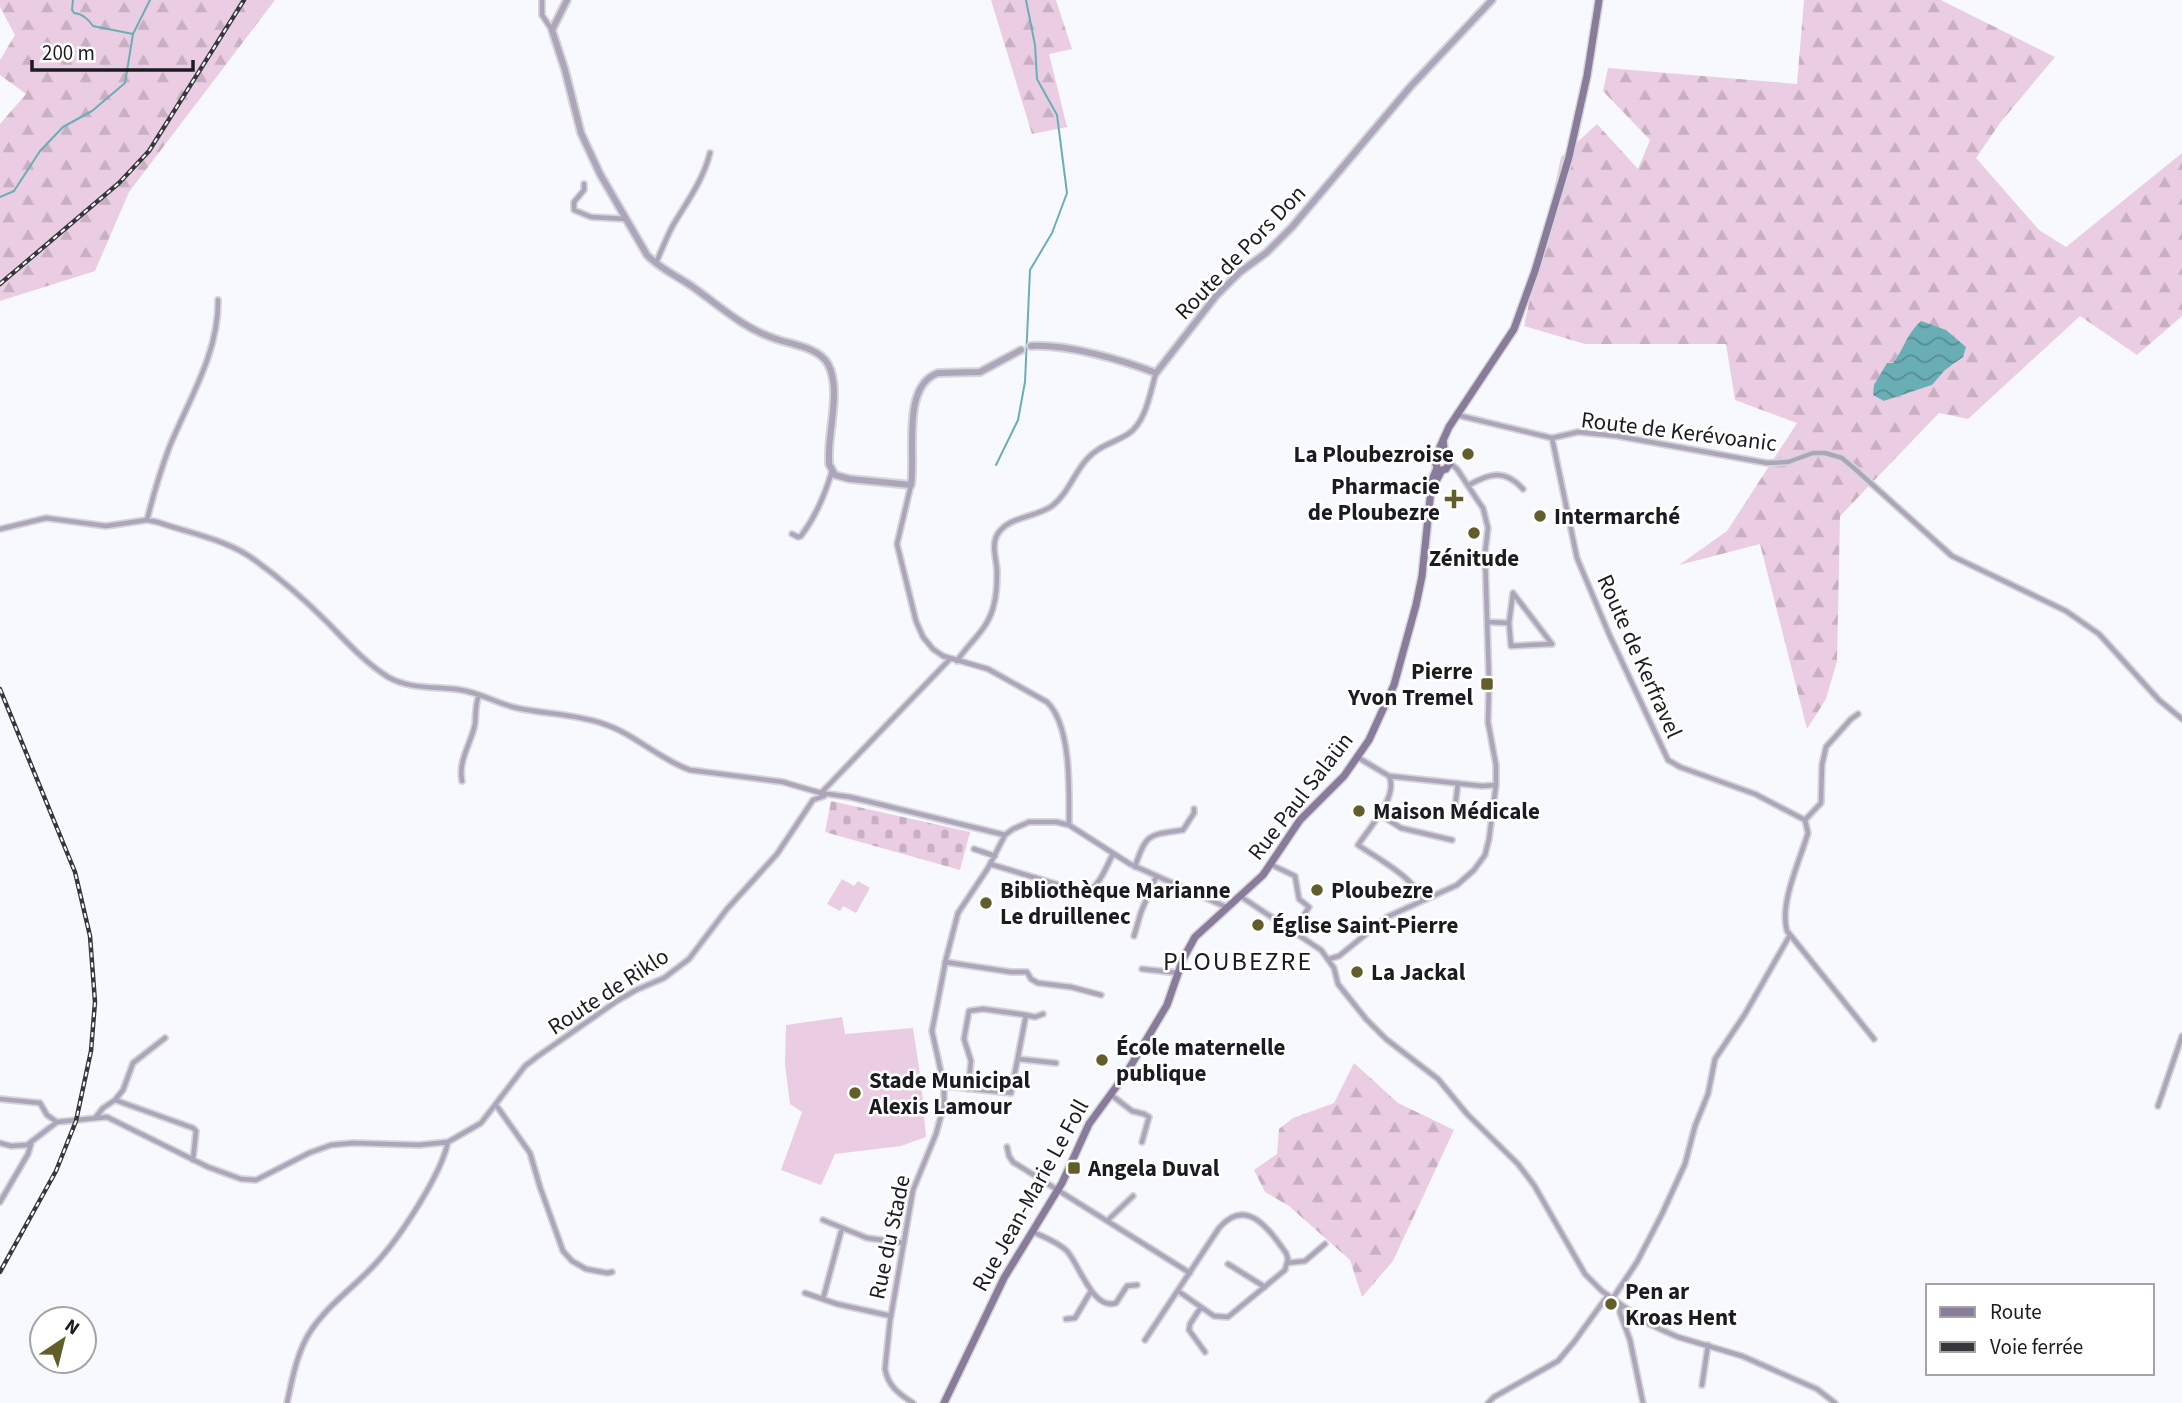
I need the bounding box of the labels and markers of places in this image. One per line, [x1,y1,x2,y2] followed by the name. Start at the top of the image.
[1294,438,1454,471] place label: La Ploubezroise
[1460,446,1476,462] marker: La Ploubezroise
[1308,470,1440,529] place label: Pharmacie de Ploubezre
[1446,491,1462,507] marker: Pharmacie de Ploubezre
[1554,500,1680,533] place label: Intermarché
[1532,508,1548,524] marker: Intermarché
[1466,525,1482,541] marker: Zénitude
[1429,542,1519,575] place label: Zénitude
[1347,655,1473,714] place label: Pierre Yvon Tremel
[1479,676,1495,692] marker: Pierre Yvon Tremel
[1373,795,1540,828] place label: Maison Médicale
[1351,803,1367,819] marker: Maison Médicale
[1000,874,1231,933] place label: Bibliothèque Marianne Le druillenec
[1331,874,1434,907] place label: Ploubezre
[1309,882,1325,898] marker: Ploubezre
[978,895,994,911] marker: Bibliothèque Marianne Le druillenec
[1272,909,1459,942] place label: Église Saint-Pierre
[1250,917,1266,933] marker: Église Saint-Pierre
[1371,956,1466,989] place label: La Jackal
[1349,964,1365,980] marker: La Jackal
[1116,1031,1285,1090] place label: École maternelle publique
[1094,1052,1110,1068] marker: École maternelle publique
[868,1064,1031,1123] place label: Stade Municipal Alexis Lamour
[847,1085,863,1101] marker: Stade Municipal Alexis Lamour
[1087,1152,1220,1185] place label: Angela Duval
[1066,1160,1082,1176] marker: Angela Duval
[1625,1275,1737,1334] place label: Pen ar Kroas Hent
[1603,1296,1619,1312] marker: Pen ar Kroas Hent

